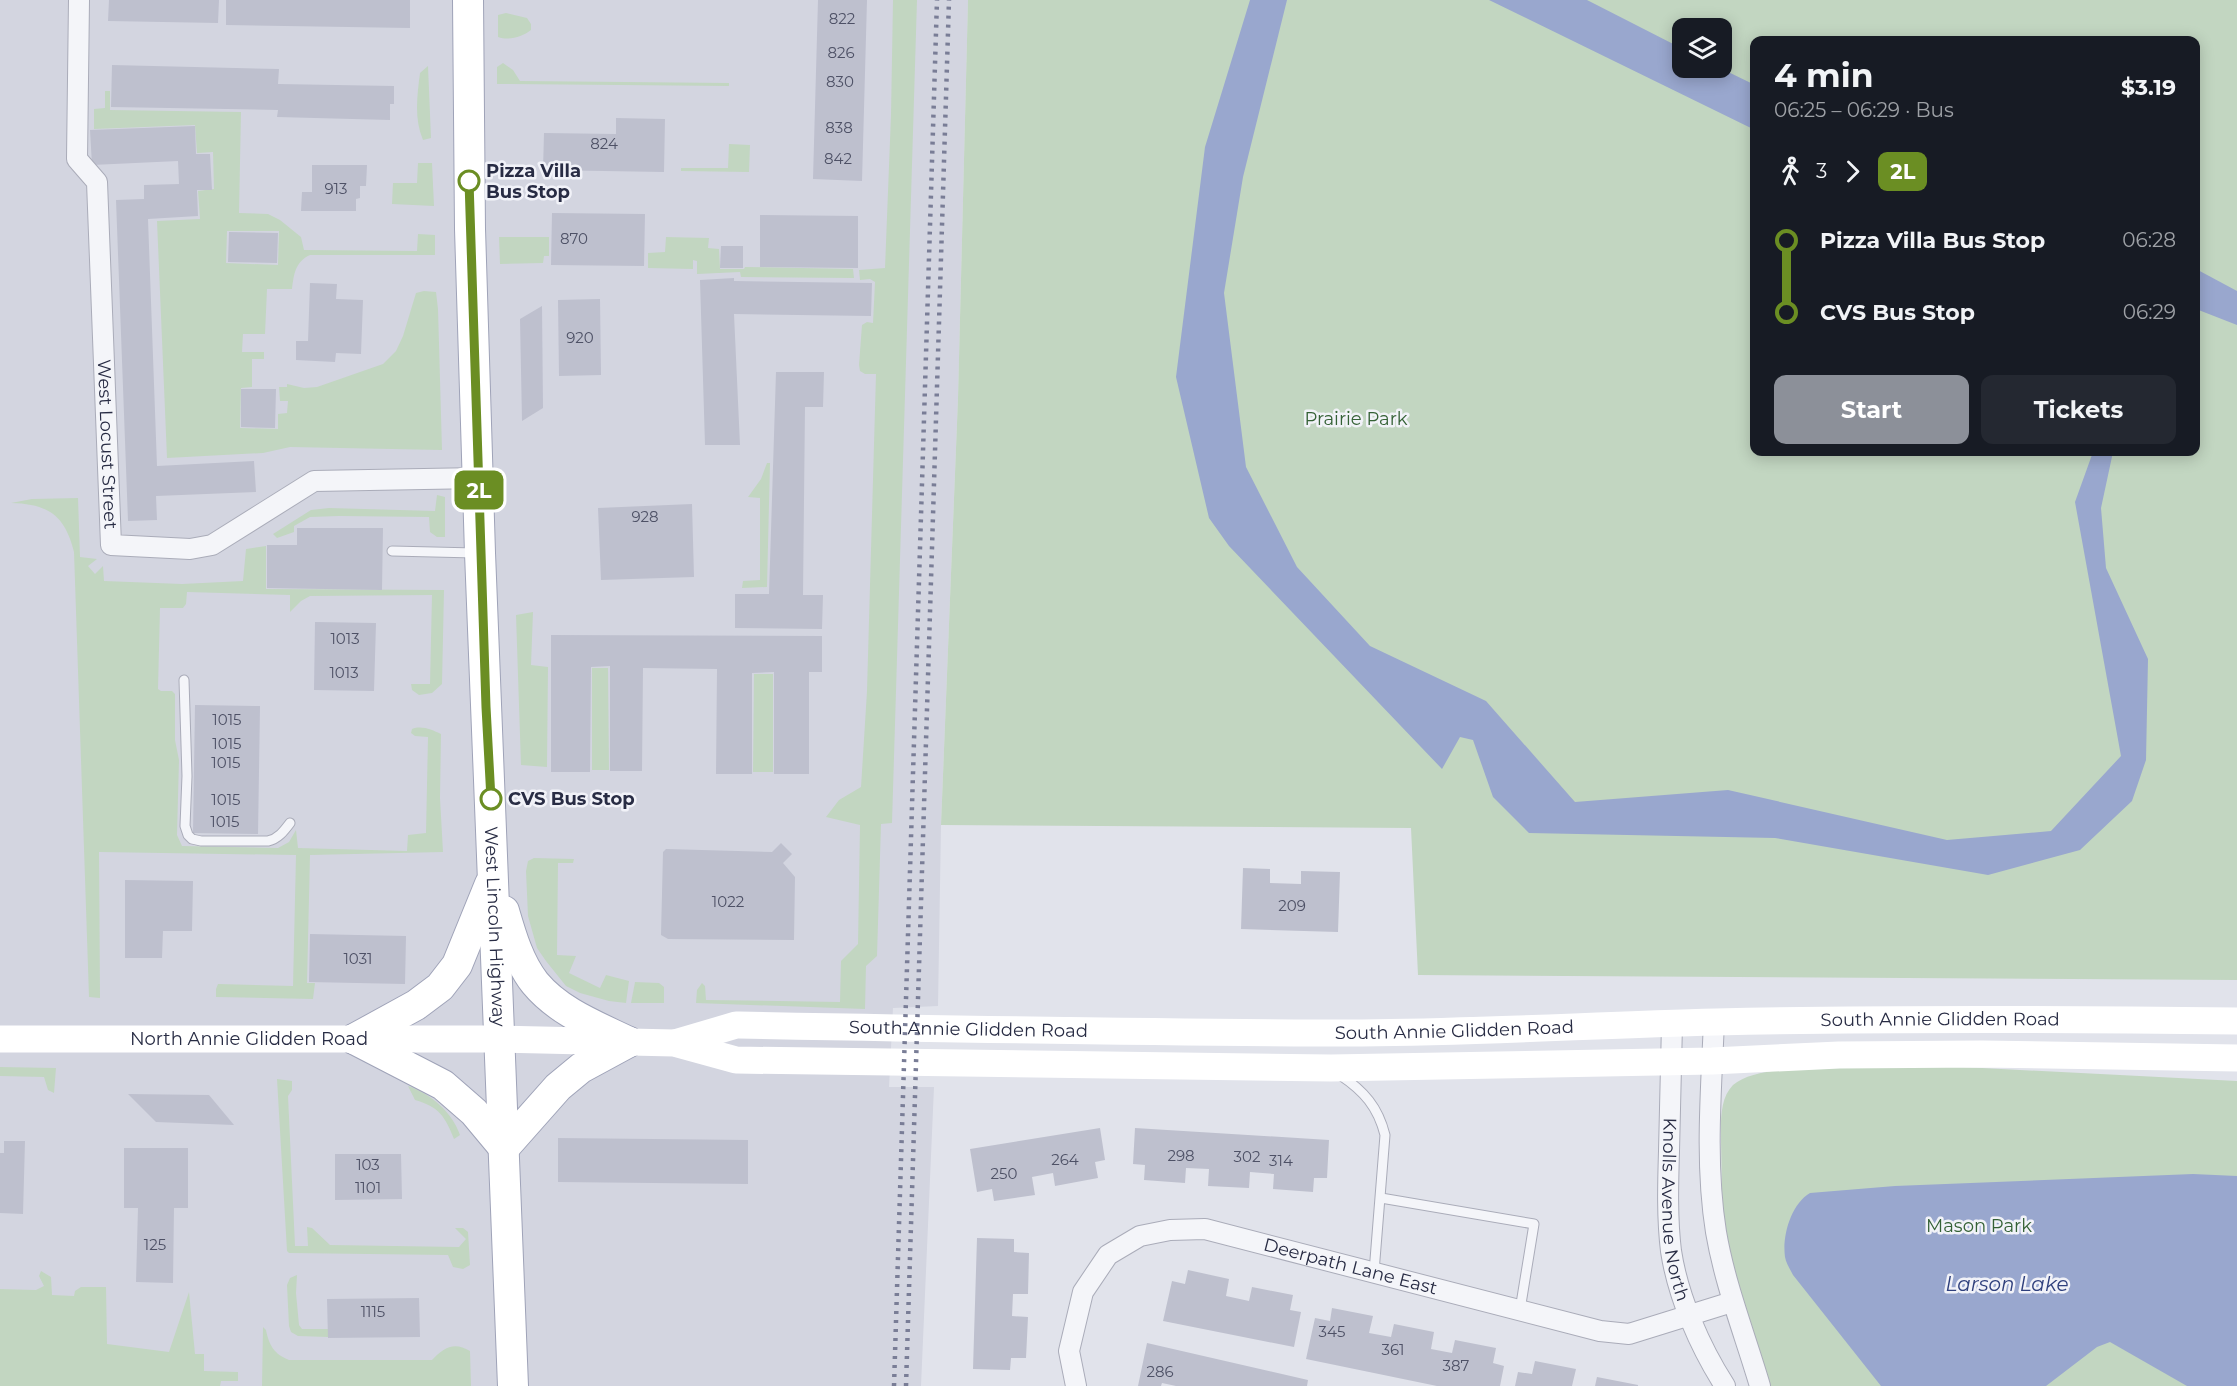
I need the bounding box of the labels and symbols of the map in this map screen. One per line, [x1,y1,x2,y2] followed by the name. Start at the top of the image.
[829,9,855,28] house number: 822
[827,43,855,62] house number: 826
[826,72,854,91] house number: 830
[825,118,853,137] house number: 838
[590,134,618,153] house number: 824
[824,149,852,168] house number: 842
[486,160,581,203] place label: Pizza Villa Bus Stop
[458,170,480,192] marker: Pizza Villa Bus Stop
[324,179,348,198] house number: 913
[560,229,588,248] house number: 870
[566,328,594,347] house number: 920
[93,359,121,530] street label: West Locust Street
[1304,408,1408,430] park label: Prairie Park
[452,470,506,510] line badge: 2L
[631,507,659,526] house number: 928
[330,629,360,648] house number: 1013
[329,663,359,682] house number: 1013
[212,710,242,729] house number: 1015
[212,734,242,753] house number: 1015
[211,753,241,772] house number: 1015
[480,788,502,810] marker: CVS Bus Stop
[508,788,635,810] place label: CVS Bus Stop
[211,790,241,809] house number: 1015
[210,812,240,831] house number: 1015
[480,826,510,1027] street label: West Lincoln Highway
[712,892,744,911] house number: 1022
[1278,896,1306,915] house number: 209
[343,949,373,968] house number: 1031
[1820,1008,2060,1031] street label: South Annie Glidden Road
[849,1016,1088,1042] street label: South Annie Glidden Road
[1335,1016,1574,1044] street label: South Annie Glidden Road
[130,1028,368,1050] street label: North Annie Glidden Road
[1657,1117,1694,1304] street label: Knolls Avenue North
[1167,1146,1195,1165] house number: 298
[1234,1147,1260,1166] house number: 302
[1051,1150,1079,1169] house number: 264
[1269,1151,1293,1170] house number: 314
[356,1155,380,1174] house number: 103
[991,1164,1018,1183] house number: 250
[355,1178,381,1197] house number: 1101
[1926,1215,2032,1237] park label: Mason Park
[1261,1234,1440,1299] street label: Deerpath Lane East
[144,1235,166,1254] house number: 125
[1946,1272,2068,1296] water label: Larson Lake
[361,1302,385,1321] house number: 1115
[1319,1322,1345,1341] house number: 345
[1381,1340,1405,1359] house number: 361
[1443,1356,1470,1375] house number: 387
[1146,1362,1174,1381] house number: 286

